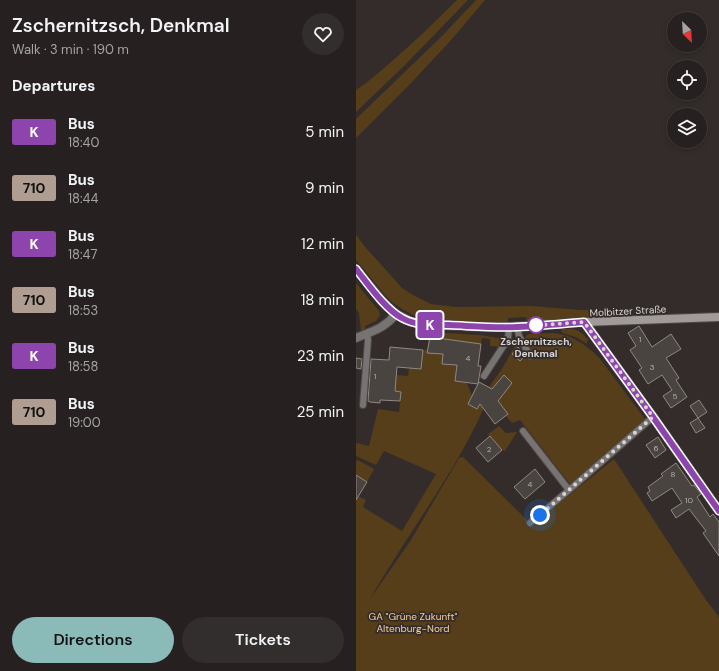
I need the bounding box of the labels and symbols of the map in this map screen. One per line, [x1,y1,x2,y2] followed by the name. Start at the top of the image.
[667,12,707,52] north arrow
[589,302,667,320] street label: Molbitzer Straße
[417,312,443,338] line badge: K
[527,316,545,334] marker: Zschernitzsch, Denkmal
[639,334,641,344] house number: 1
[500,335,572,360] place label: Zschernitzsch, Denkmal
[466,353,471,363] house number: 4
[650,362,655,372] house number: 3
[374,371,376,381] house number: 1
[673,391,678,401] house number: 5
[653,443,659,453] house number: 6
[487,444,492,454] house number: 2
[671,469,676,479] house number: 8
[528,479,533,489] house number: 4
[685,495,694,505] house number: 10
[530,505,550,525] your location
[369,610,457,635] park label: GA "Grüne Zukunft" Altenburg-Nord

